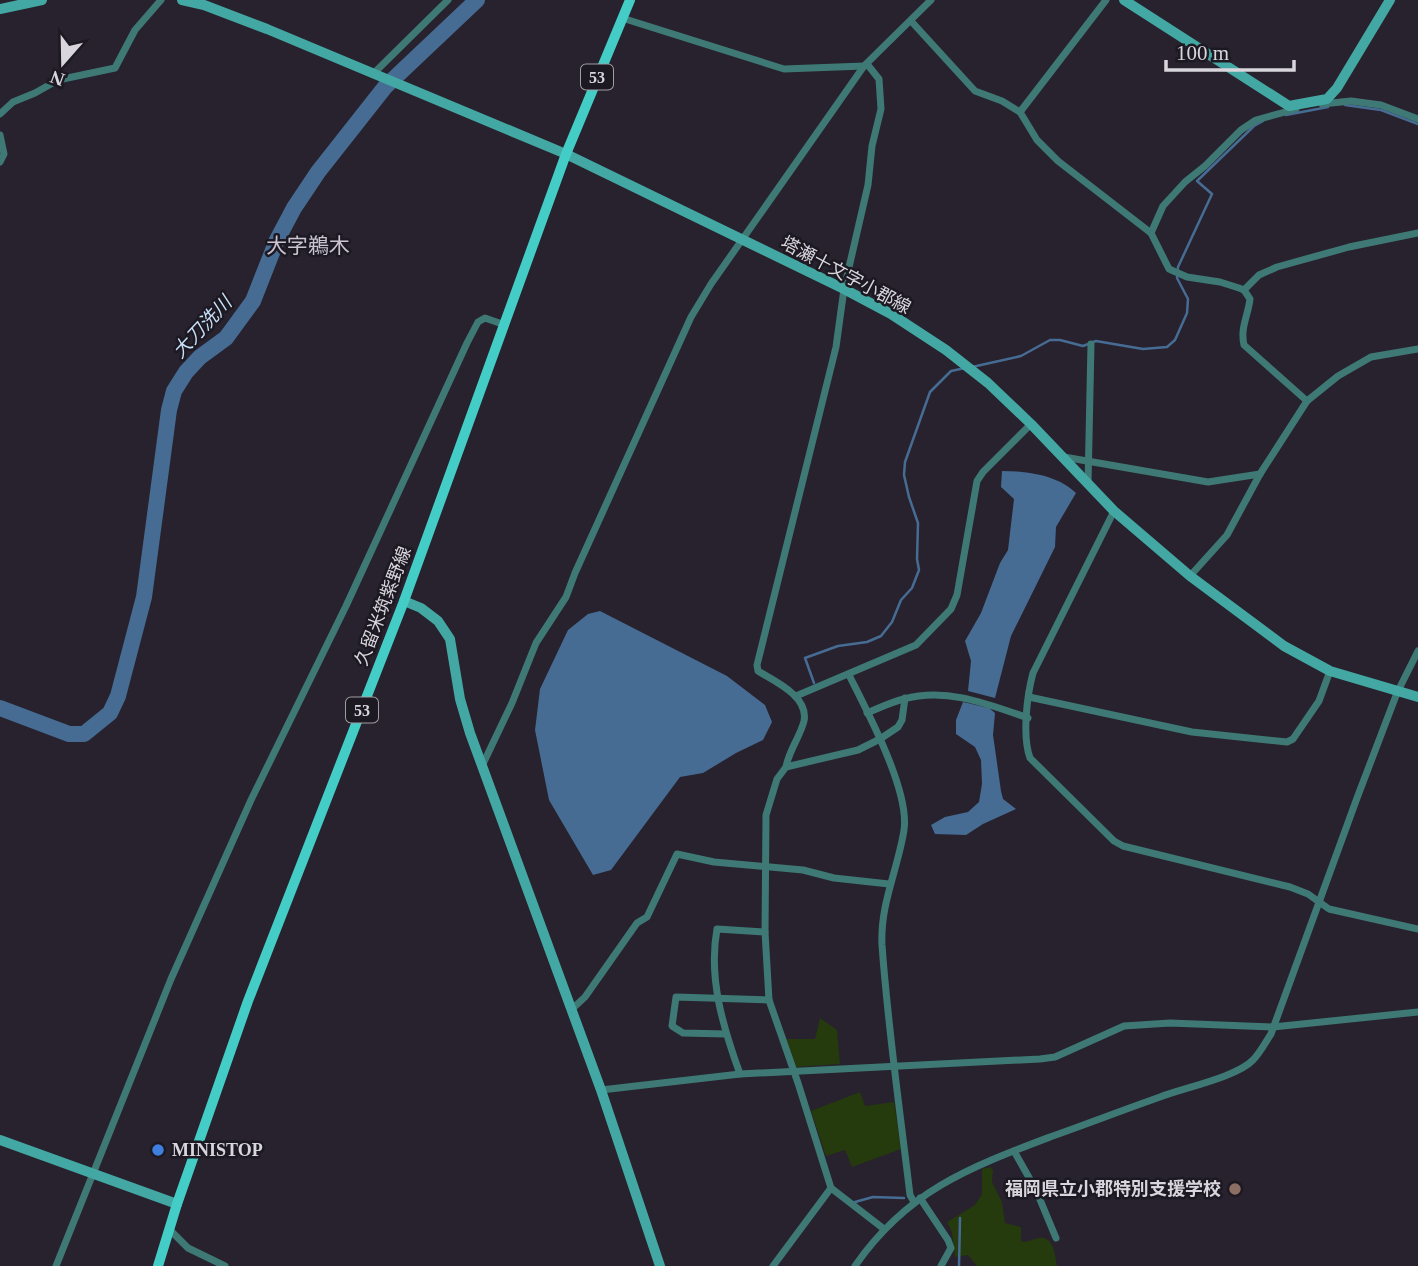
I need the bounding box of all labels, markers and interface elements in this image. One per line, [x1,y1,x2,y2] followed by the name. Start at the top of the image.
[28,28,98,98] north arrow
[1166,28,1294,72] scale bar
[1176,41,1229,65] text: 100 m
[581,64,613,90] road number: 53
[47,66,67,91] text: N
[778,232,914,318] street label: 塔瀬十文字小郡線
[266,234,350,258] district label: 大字鵜木
[168,291,237,362] water label: 大刀洗川
[351,544,415,668] street label: 久留米筑紫野線
[346,698,378,722] road number: 53
[172,1140,263,1160] place label: MINISTOP
[150,1142,166,1158] marker: MINISTOP
[1005,1179,1221,1199] place label: 福岡県立小郡特別支援学校
[1227,1181,1243,1197] marker: 福岡県立小郡特別支援学校

